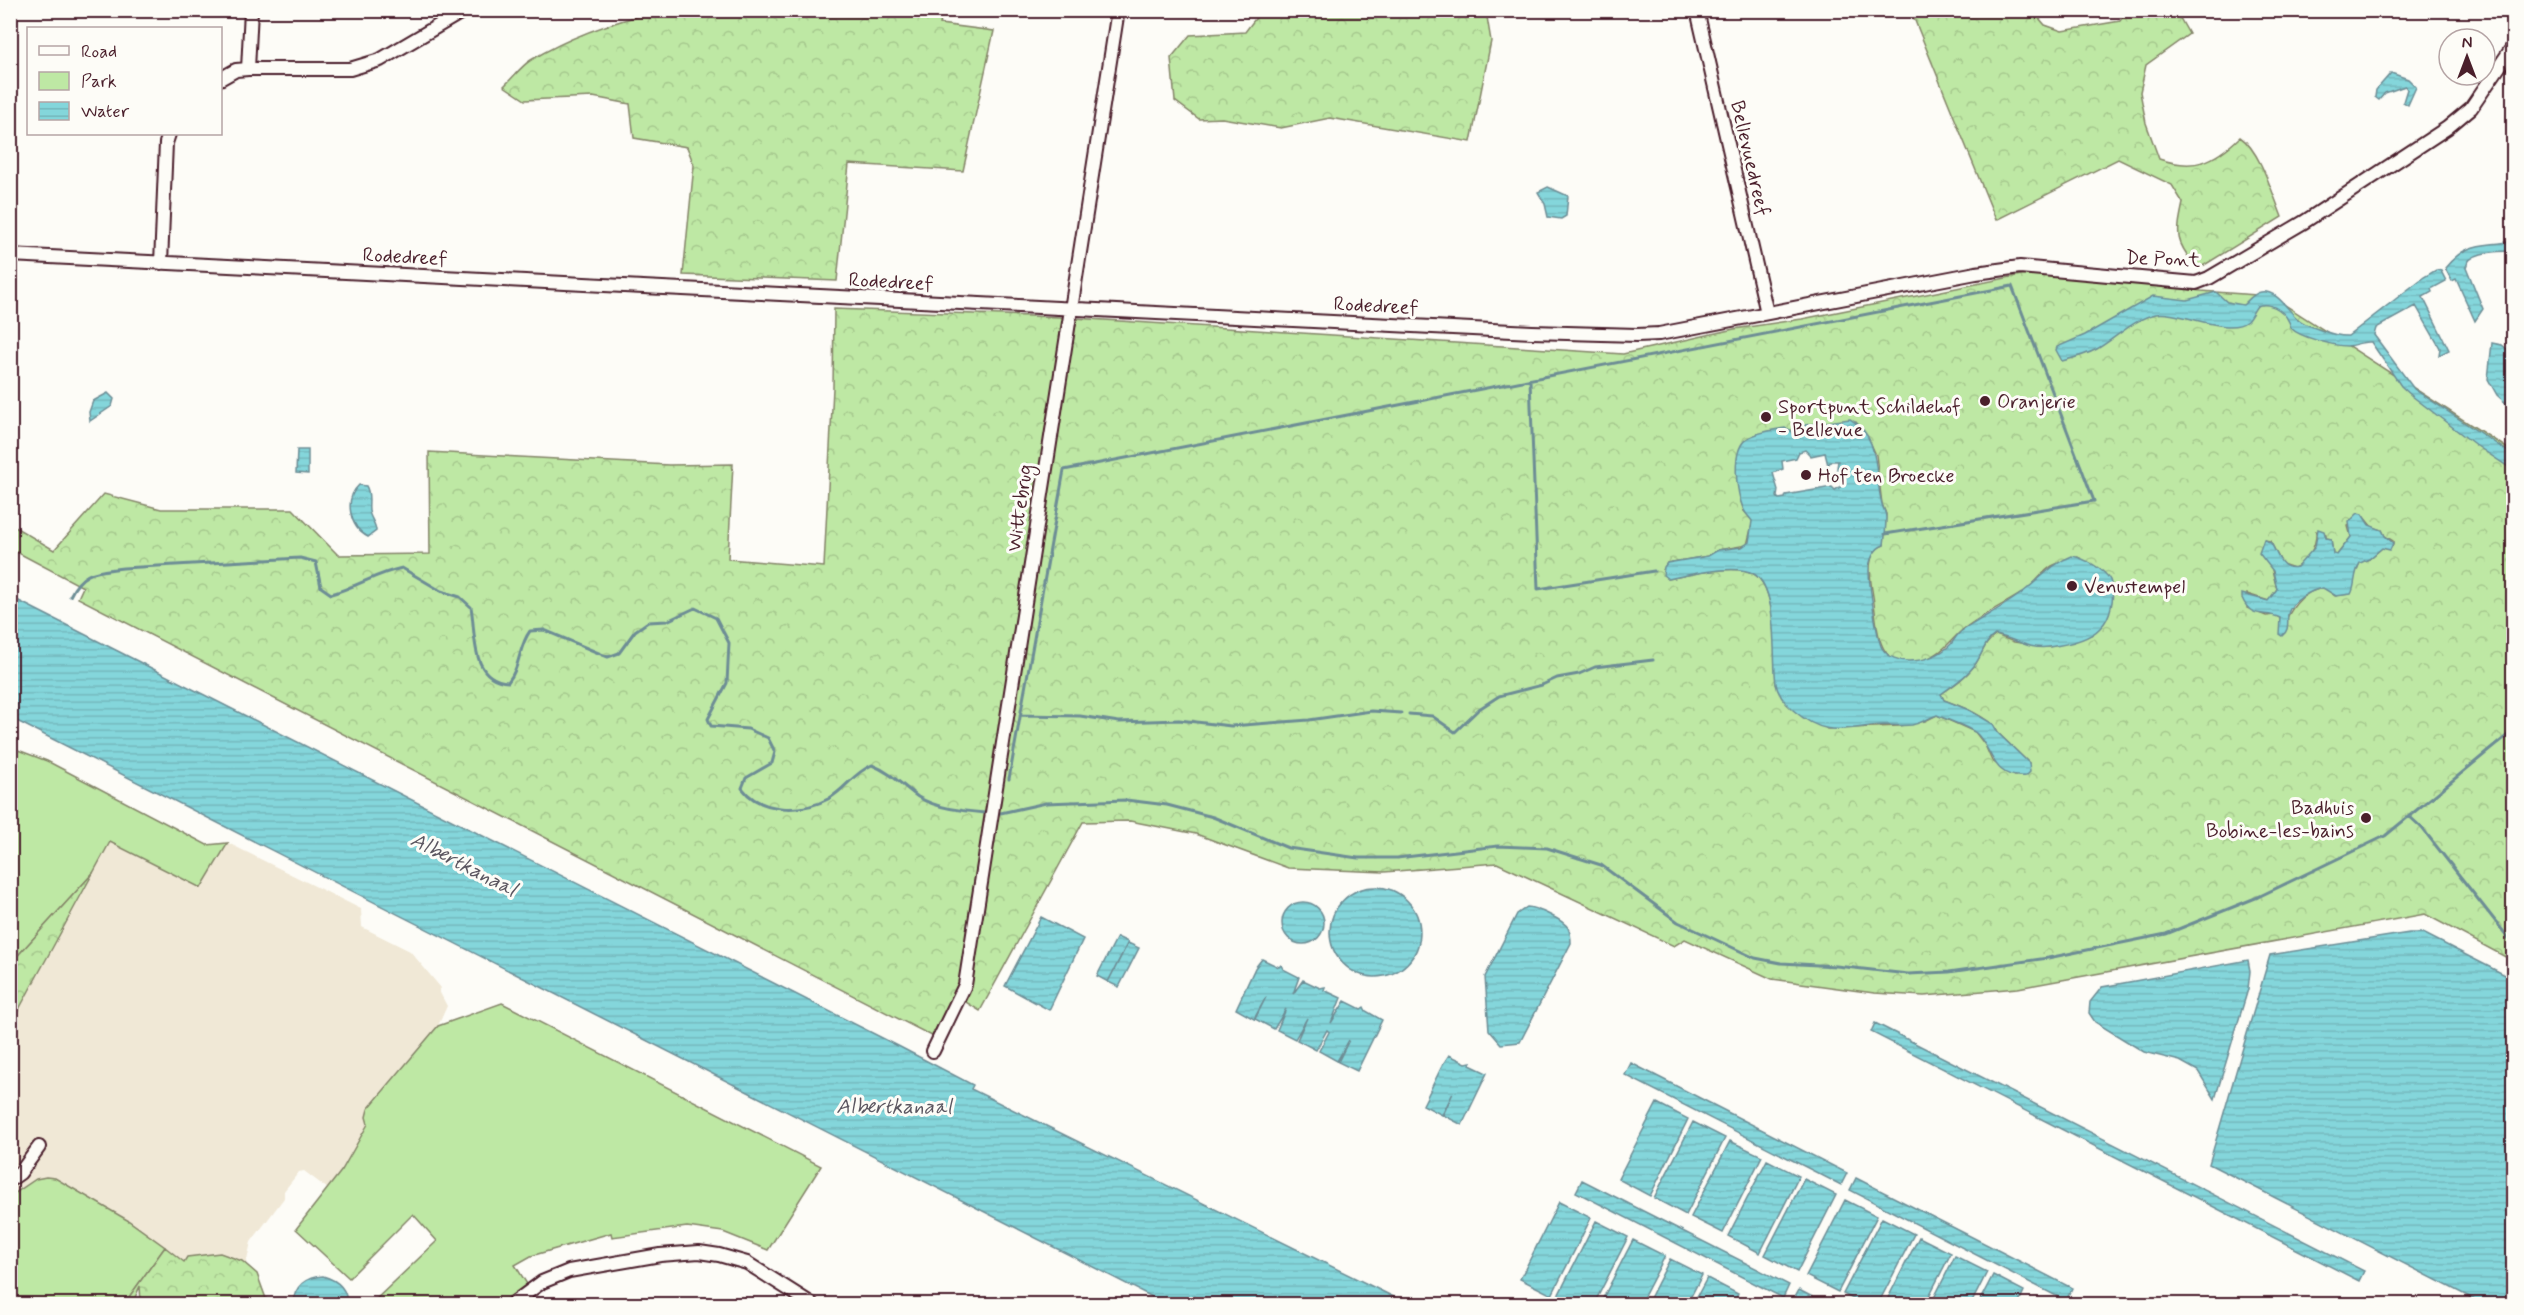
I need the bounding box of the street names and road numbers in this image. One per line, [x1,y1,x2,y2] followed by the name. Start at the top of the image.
[1723,98,1776,219] street label: Bellevuedreef
[362,242,448,273] street label: Rodedreef
[2125,245,2201,274] street label: De Pont
[848,267,934,298] street label: Rodedreef
[1333,291,1419,322] street label: Rodedreef
[1001,463,1041,554] street label: Wittebrug

